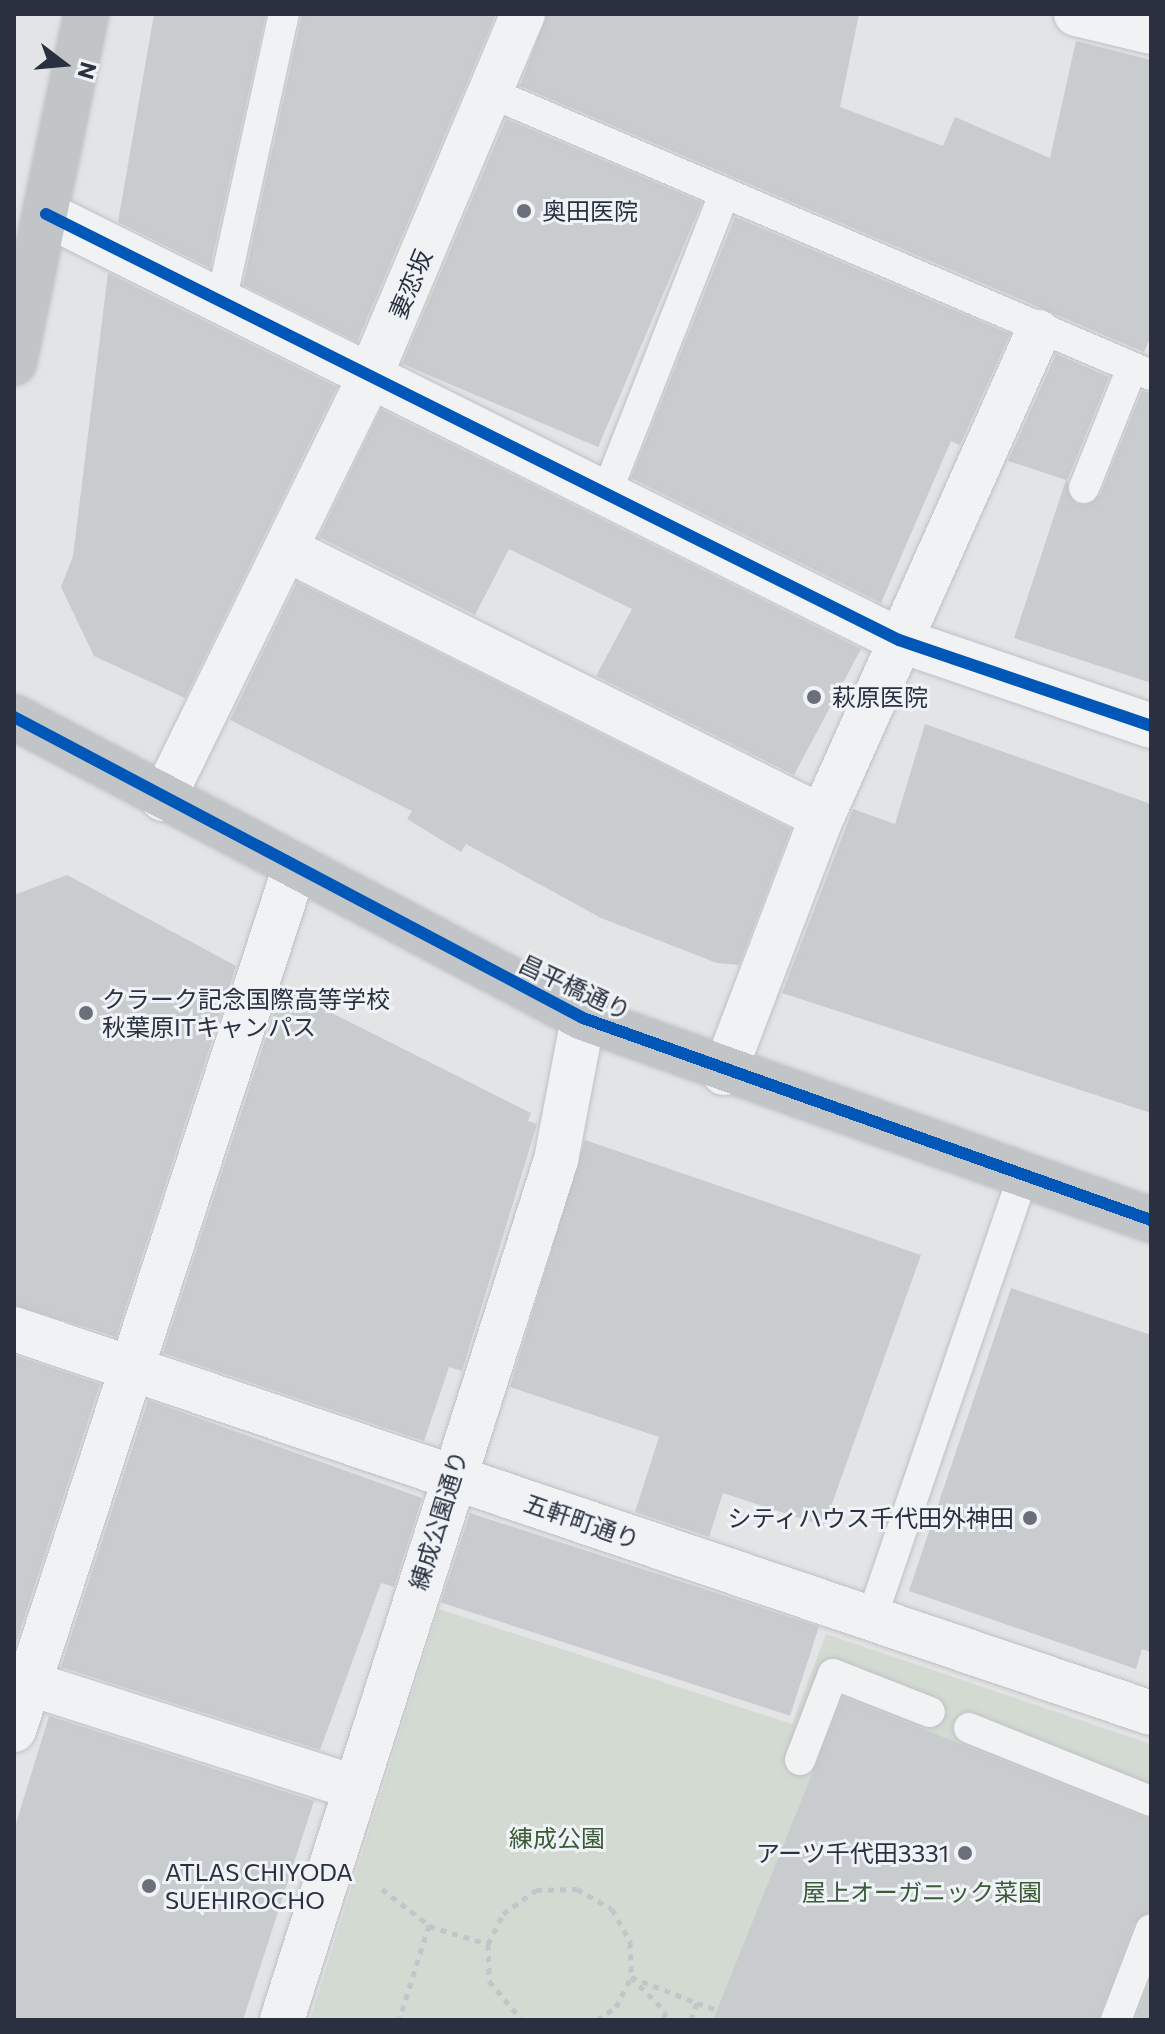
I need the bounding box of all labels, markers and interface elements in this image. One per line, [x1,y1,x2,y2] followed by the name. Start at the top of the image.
[24,24,104,104] north arrow
[72,59,103,82] text: N
[542,197,638,225] place label: 奥田医院
[513,200,535,222] marker: 奥田医院
[383,245,437,323] street label: 妻恋坂
[832,683,928,711] place label: 萩原医院
[803,686,825,708] marker: 萩原医院
[515,949,635,1025] street label: 昌平橋通り
[102,985,390,1041] place label: クラーク記念国際高等学校 秋葉原ITキャンパス
[77,1004,95,1022] marker: クラーク記念国際高等学校 秋葉原ITキャンパス
[403,1447,473,1593] street label: 練成公園通り
[521,1488,643,1554] street label: 五軒町通り
[726,1504,1014,1532] place label: シティハウス千代田外神田
[1021,1509,1039,1527] marker: シティハウス千代田外神田
[509,1824,605,1852] park label: 練成公園
[755,1839,949,1867] place label: アーツ千代田3331
[956,1844,974,1862] marker: アーツ千代田3331
[165,1858,353,1914] place label: ATLAS CHIYODA SUEHIROCHO
[140,1877,158,1895] marker: ATLAS CHIYODA SUEHIROCHO
[802,1878,1042,1906] park label: 屋上オーガニック菜園

